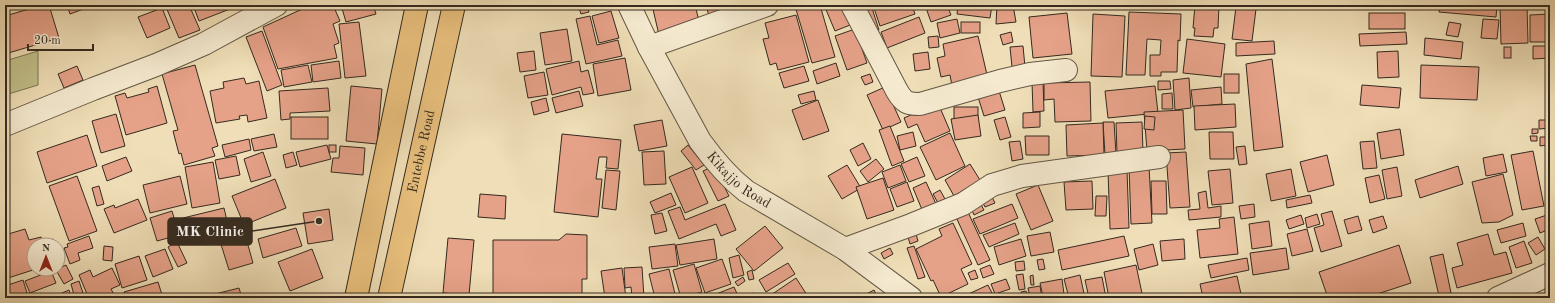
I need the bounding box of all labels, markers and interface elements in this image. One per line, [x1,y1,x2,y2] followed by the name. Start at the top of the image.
[28,26,93,52] scale bar
[34,35,61,47] text: 20 m
[405,109,437,194] street label: Entebbe Road
[704,149,773,211] street label: Kikajjo Road
[168,218,252,245] callout: MK Clinic
[176,225,244,240] text: MK Clinic
[26,237,66,277] north arrow
[42,243,51,254] text: N

